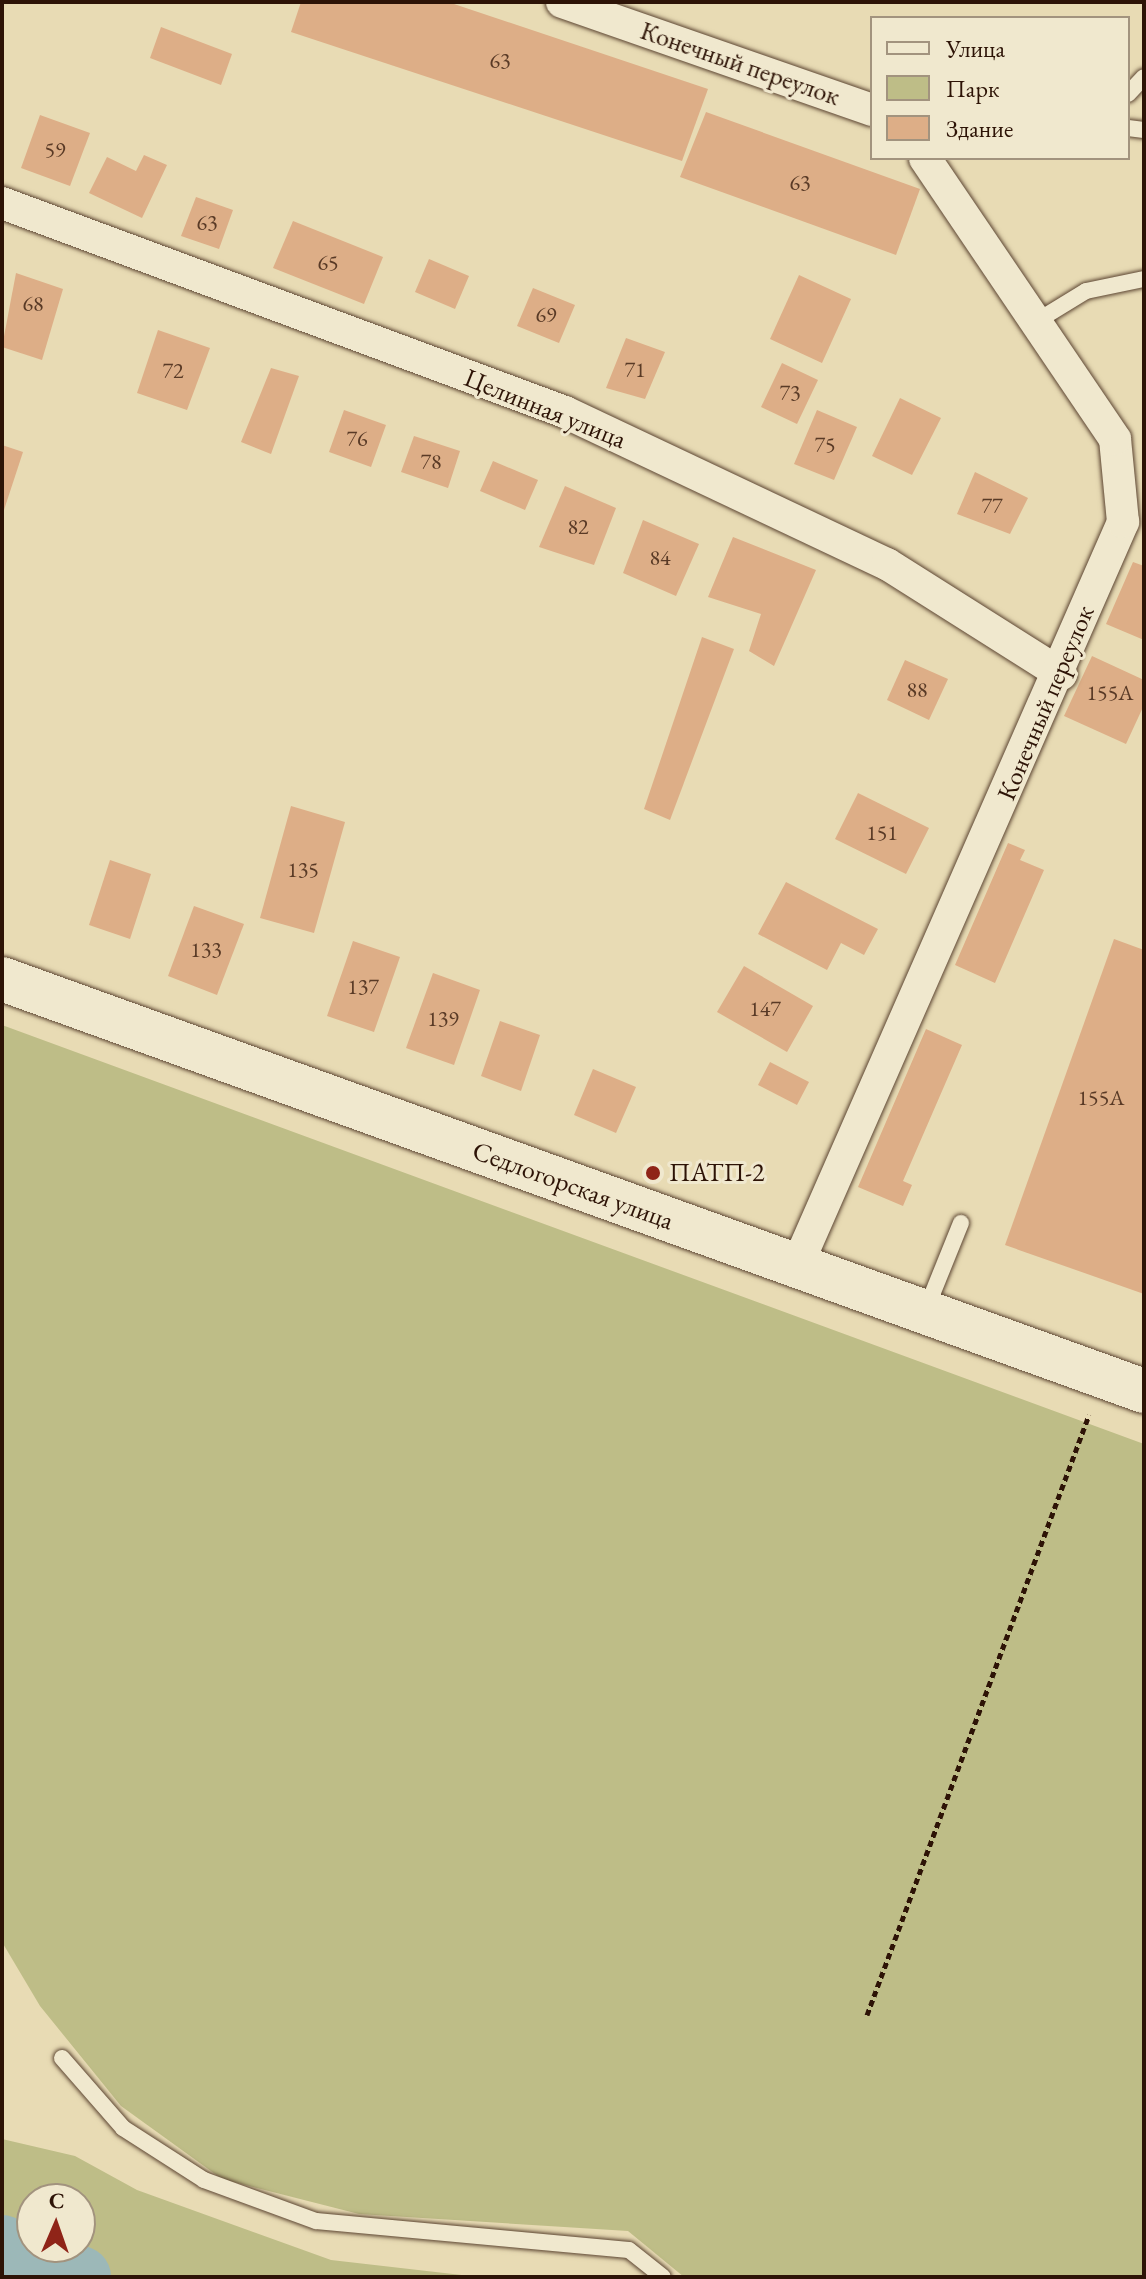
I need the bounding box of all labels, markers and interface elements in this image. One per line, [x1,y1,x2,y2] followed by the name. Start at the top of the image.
[636,15,844,113] street label: Конечный переулок
[870,16,1130,160] legend
[946,33,1005,64] text: Улица
[489,48,511,74] house number: 63
[946,73,999,104] text: Парк
[946,113,1013,144] text: Здание
[44,137,66,163] house number: 59
[789,170,811,196] house number: 63
[196,210,218,236] house number: 63
[317,250,339,276] house number: 65
[22,291,44,317] house number: 68
[535,302,557,328] house number: 69
[624,357,646,383] house number: 71
[162,358,184,384] house number: 72
[460,362,630,456] street label: Целинная улица
[779,380,801,406] house number: 73
[346,426,368,452] house number: 76
[814,432,836,458] house number: 75
[420,449,442,475] house number: 78
[981,493,1003,519] house number: 77
[567,514,589,540] house number: 82
[649,545,671,571] house number: 84
[991,601,1101,805] street label: Конечный переулок
[906,677,928,703] house number: 88
[1087,680,1133,706] house number: 155А
[866,820,898,846] house number: 151
[287,857,319,883] house number: 135
[190,937,222,963] house number: 133
[347,974,379,1000] house number: 137
[749,996,781,1022] house number: 147
[427,1006,459,1032] house number: 139
[1078,1085,1124,1111] house number: 155А
[468,1135,678,1237] street label: Седлогорская улица
[669,1157,765,1189] place label: ПАТП-2
[644,1164,662,1182] marker: ПАТП-2
[16,2183,96,2263] north arrow
[48,2186,65,2215] text: С

